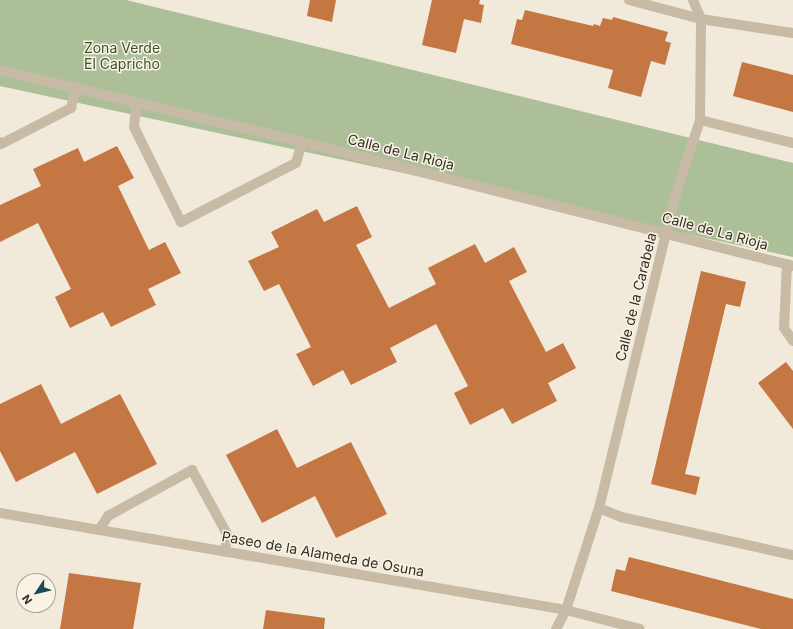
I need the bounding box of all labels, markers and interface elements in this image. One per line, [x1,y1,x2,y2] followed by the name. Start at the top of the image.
[84,40,160,72] park label: Zona Verde El Capricho
[346,131,456,173] street label: Calle de La Rioja
[660,209,770,253] street label: Calle de La Rioja
[612,231,660,363] street label: Calle de la Carabela
[220,528,426,580] street label: Paseo de la Alameda de Osuna
[16,573,56,613] north arrow
[19,592,35,607] text: N

